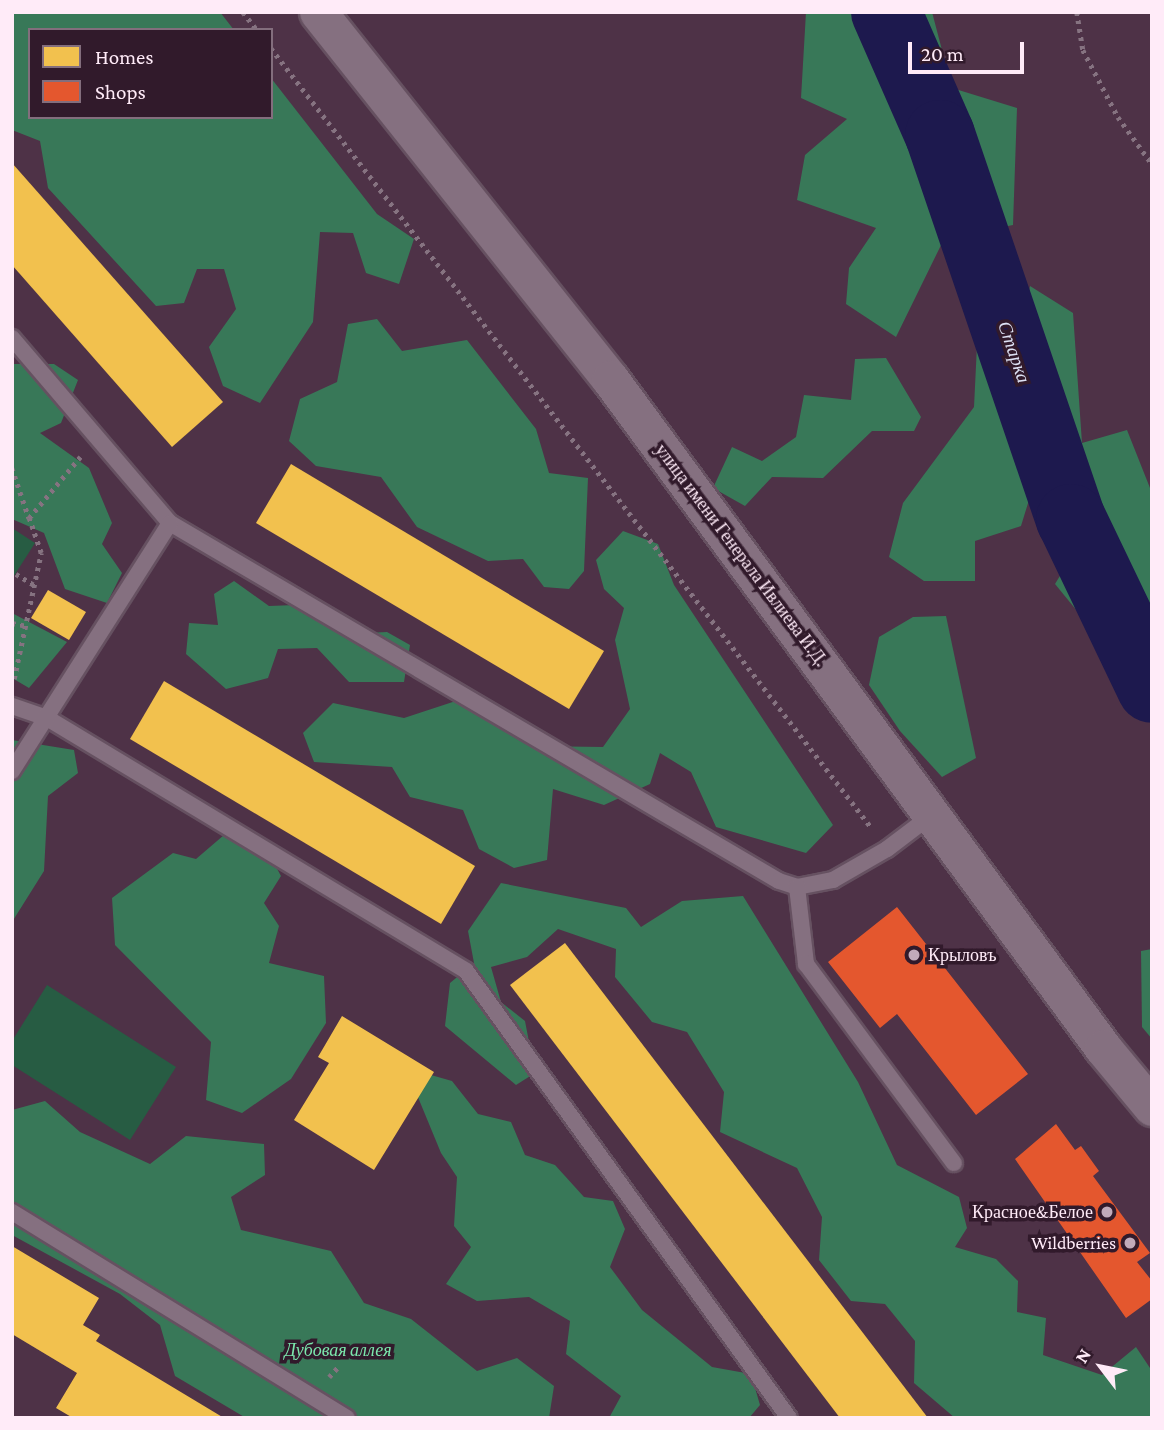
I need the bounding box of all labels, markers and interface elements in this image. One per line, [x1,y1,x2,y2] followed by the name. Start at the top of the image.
[28,28,273,119] legend
[912,28,1028,72] scale bar
[921,42,964,66] text: 20 m
[95,45,154,69] text: Homes
[95,80,146,104] text: Shops
[993,318,1035,386] water label: Старка
[650,440,832,670] street label: улица имени Генерала Ивлиева И.Д.
[928,944,996,966] place label: Крыловъ
[906,947,922,963] marker: Крыловъ
[972,1201,1093,1223] place label: Красное&Белое
[1099,1204,1115,1220] marker: Красное&Белое
[1031,1232,1116,1254] place label: Wildberries
[1122,1235,1138,1251] marker: Wildberries
[1066,1332,1136,1402] north arrow
[284,1339,392,1361] park label: Дубовая аллея
[1070,1345,1095,1367] text: N

